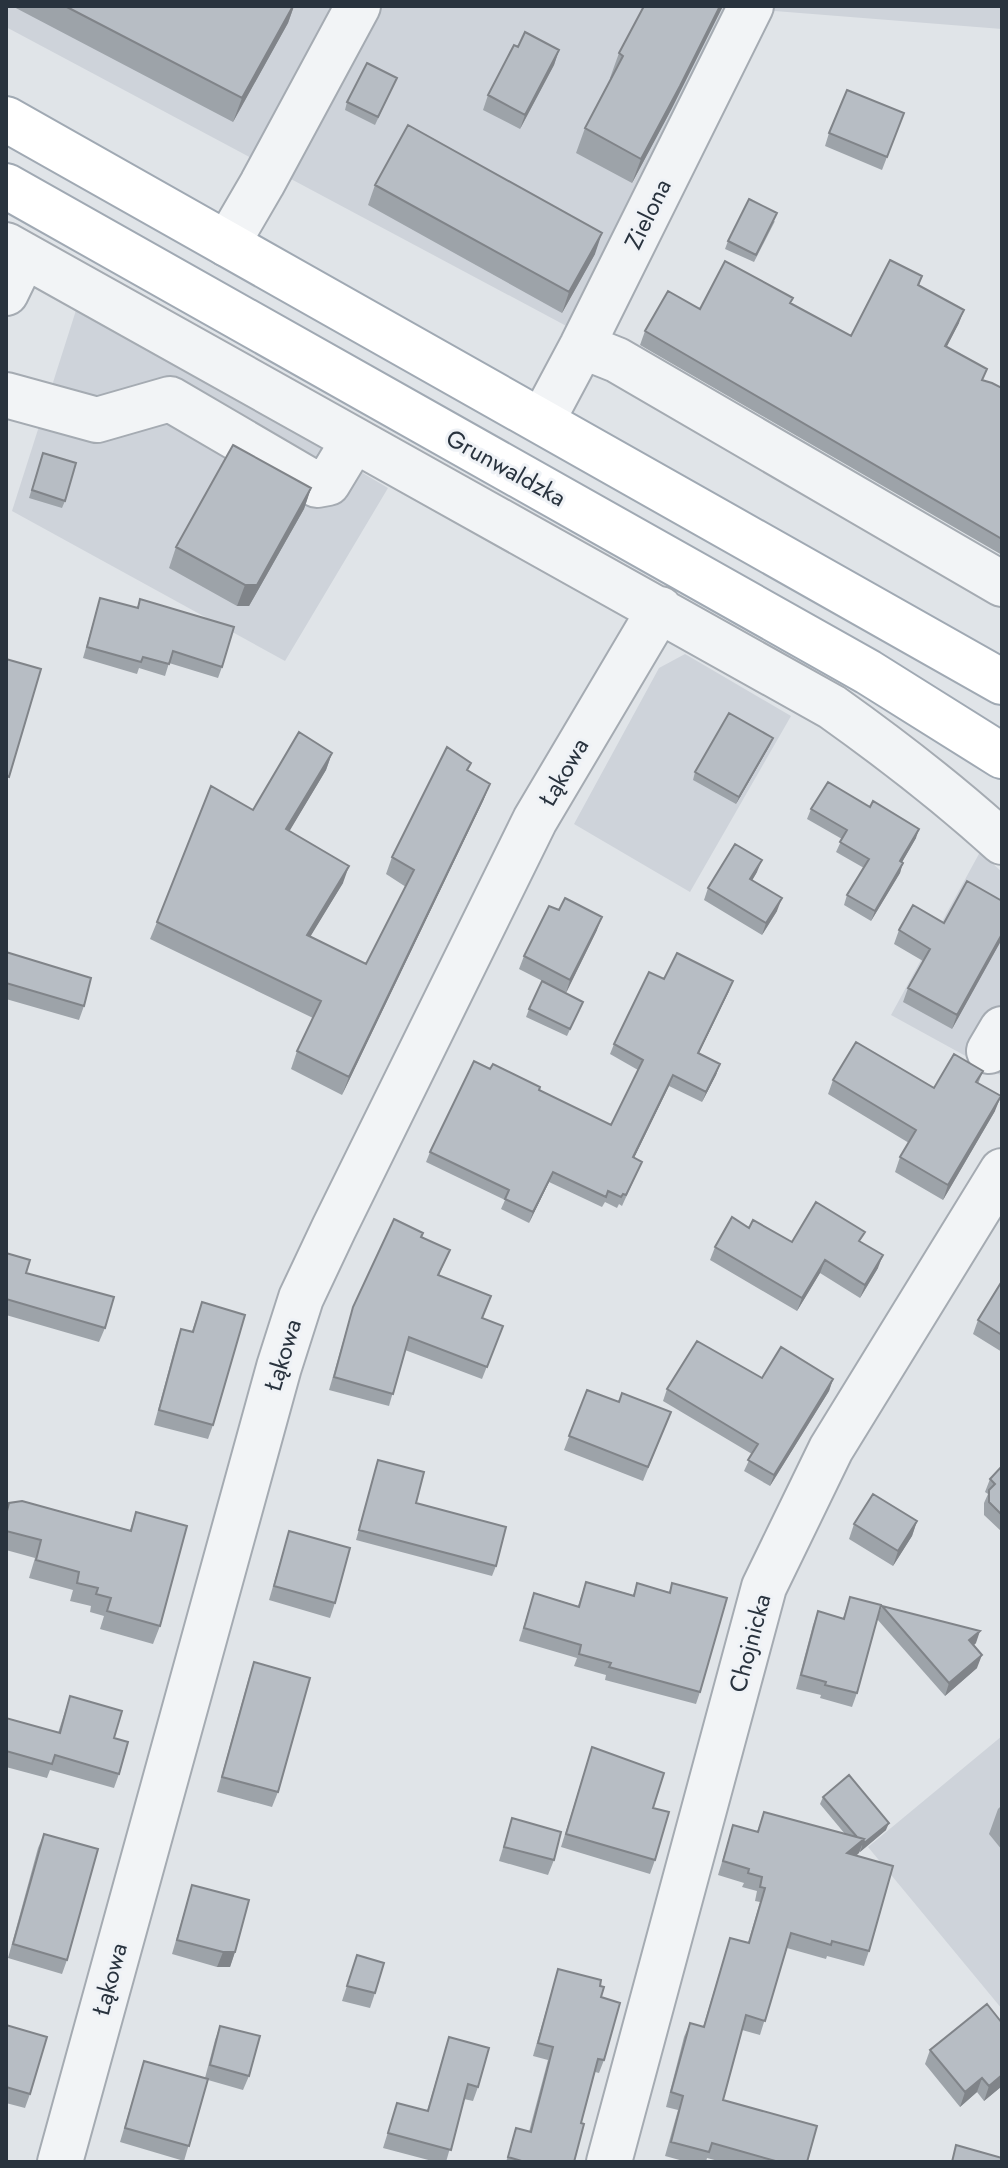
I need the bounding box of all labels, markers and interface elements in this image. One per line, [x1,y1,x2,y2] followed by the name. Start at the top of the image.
[616,173,680,255] street label: Zielona
[440,420,573,515] street label: Grunwaldzka
[530,731,597,813] street label: Łąkowa
[255,1315,310,1396] street label: Łąkowa
[720,1590,779,1696] street label: Chojnicka
[83,1939,136,2020] street label: Łąkowa

